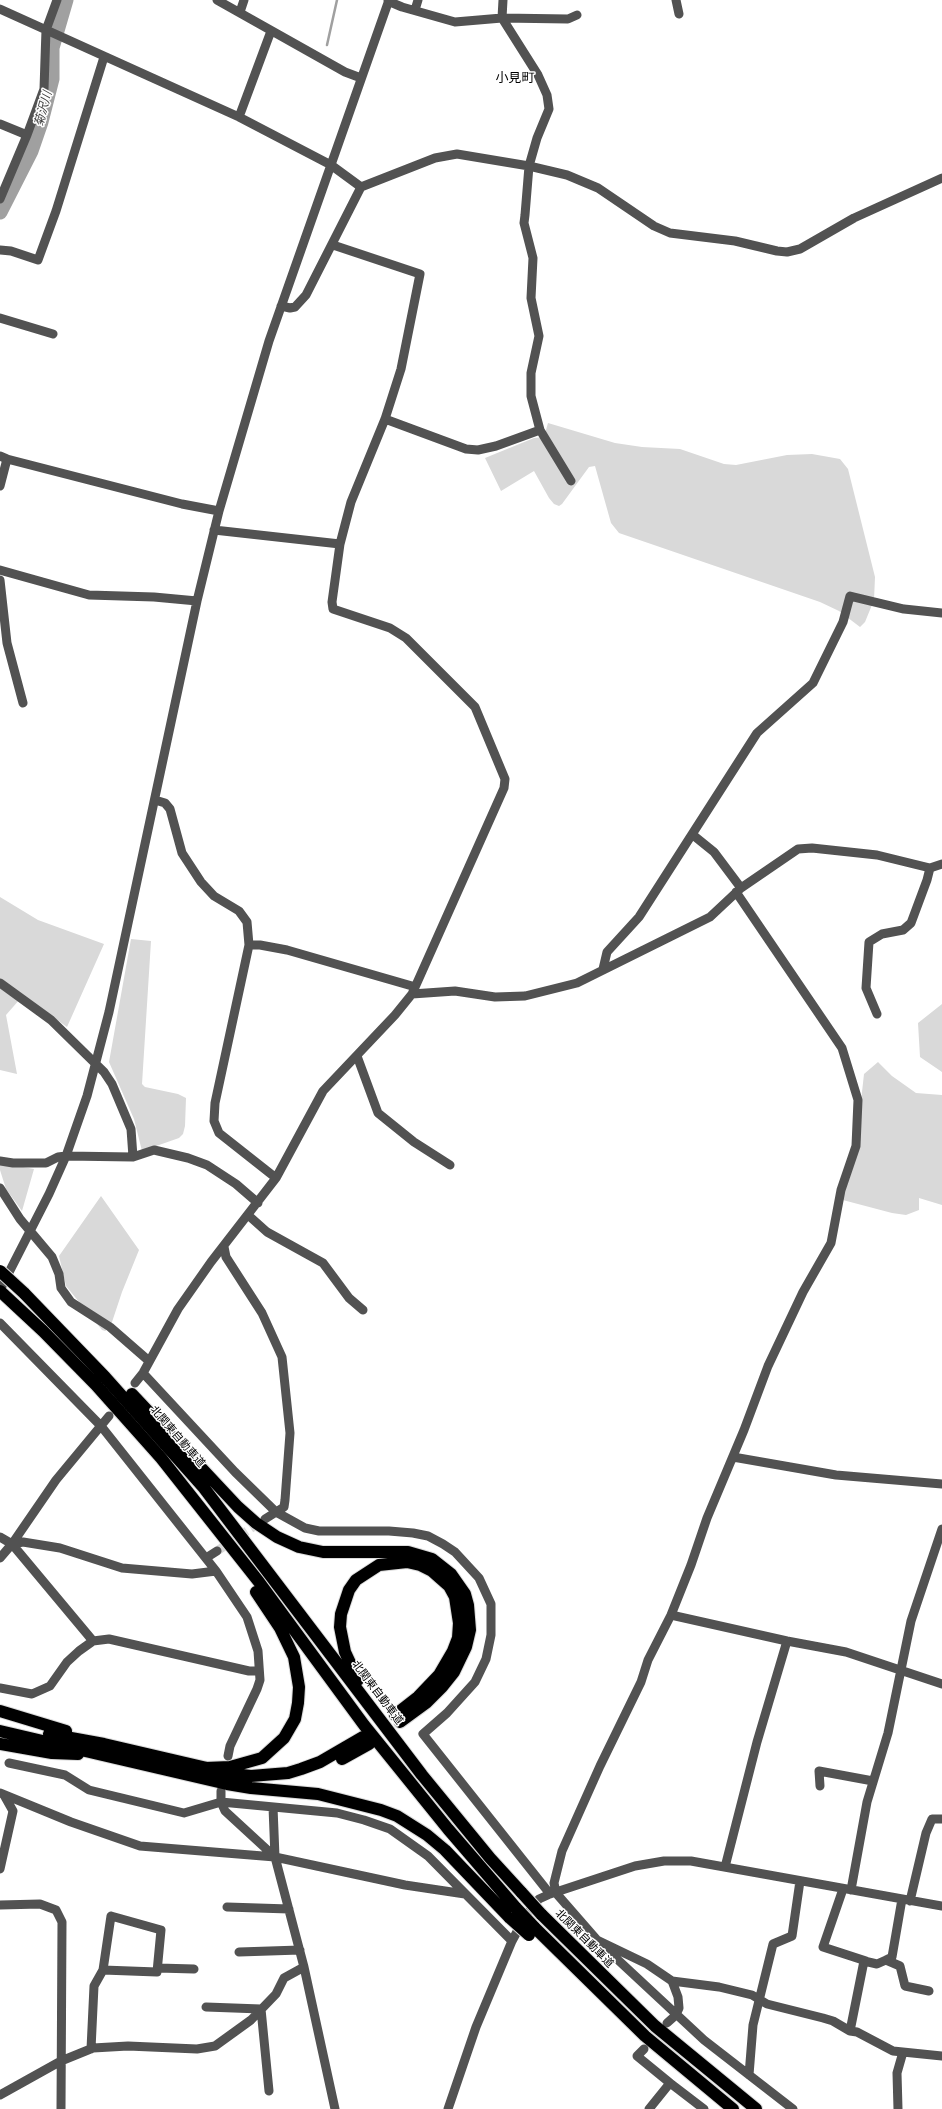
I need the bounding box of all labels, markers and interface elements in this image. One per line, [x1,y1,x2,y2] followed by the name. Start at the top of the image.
[496,71,534,87] district label: 小見町
[32,90,56,128] water label: 菊沢川
[147,1404,207,1470] street label: 北関東自動車道
[349,1658,405,1728] street label: 北関東自動車道
[552,1907,616,1971] street label: 北関東自動車道

